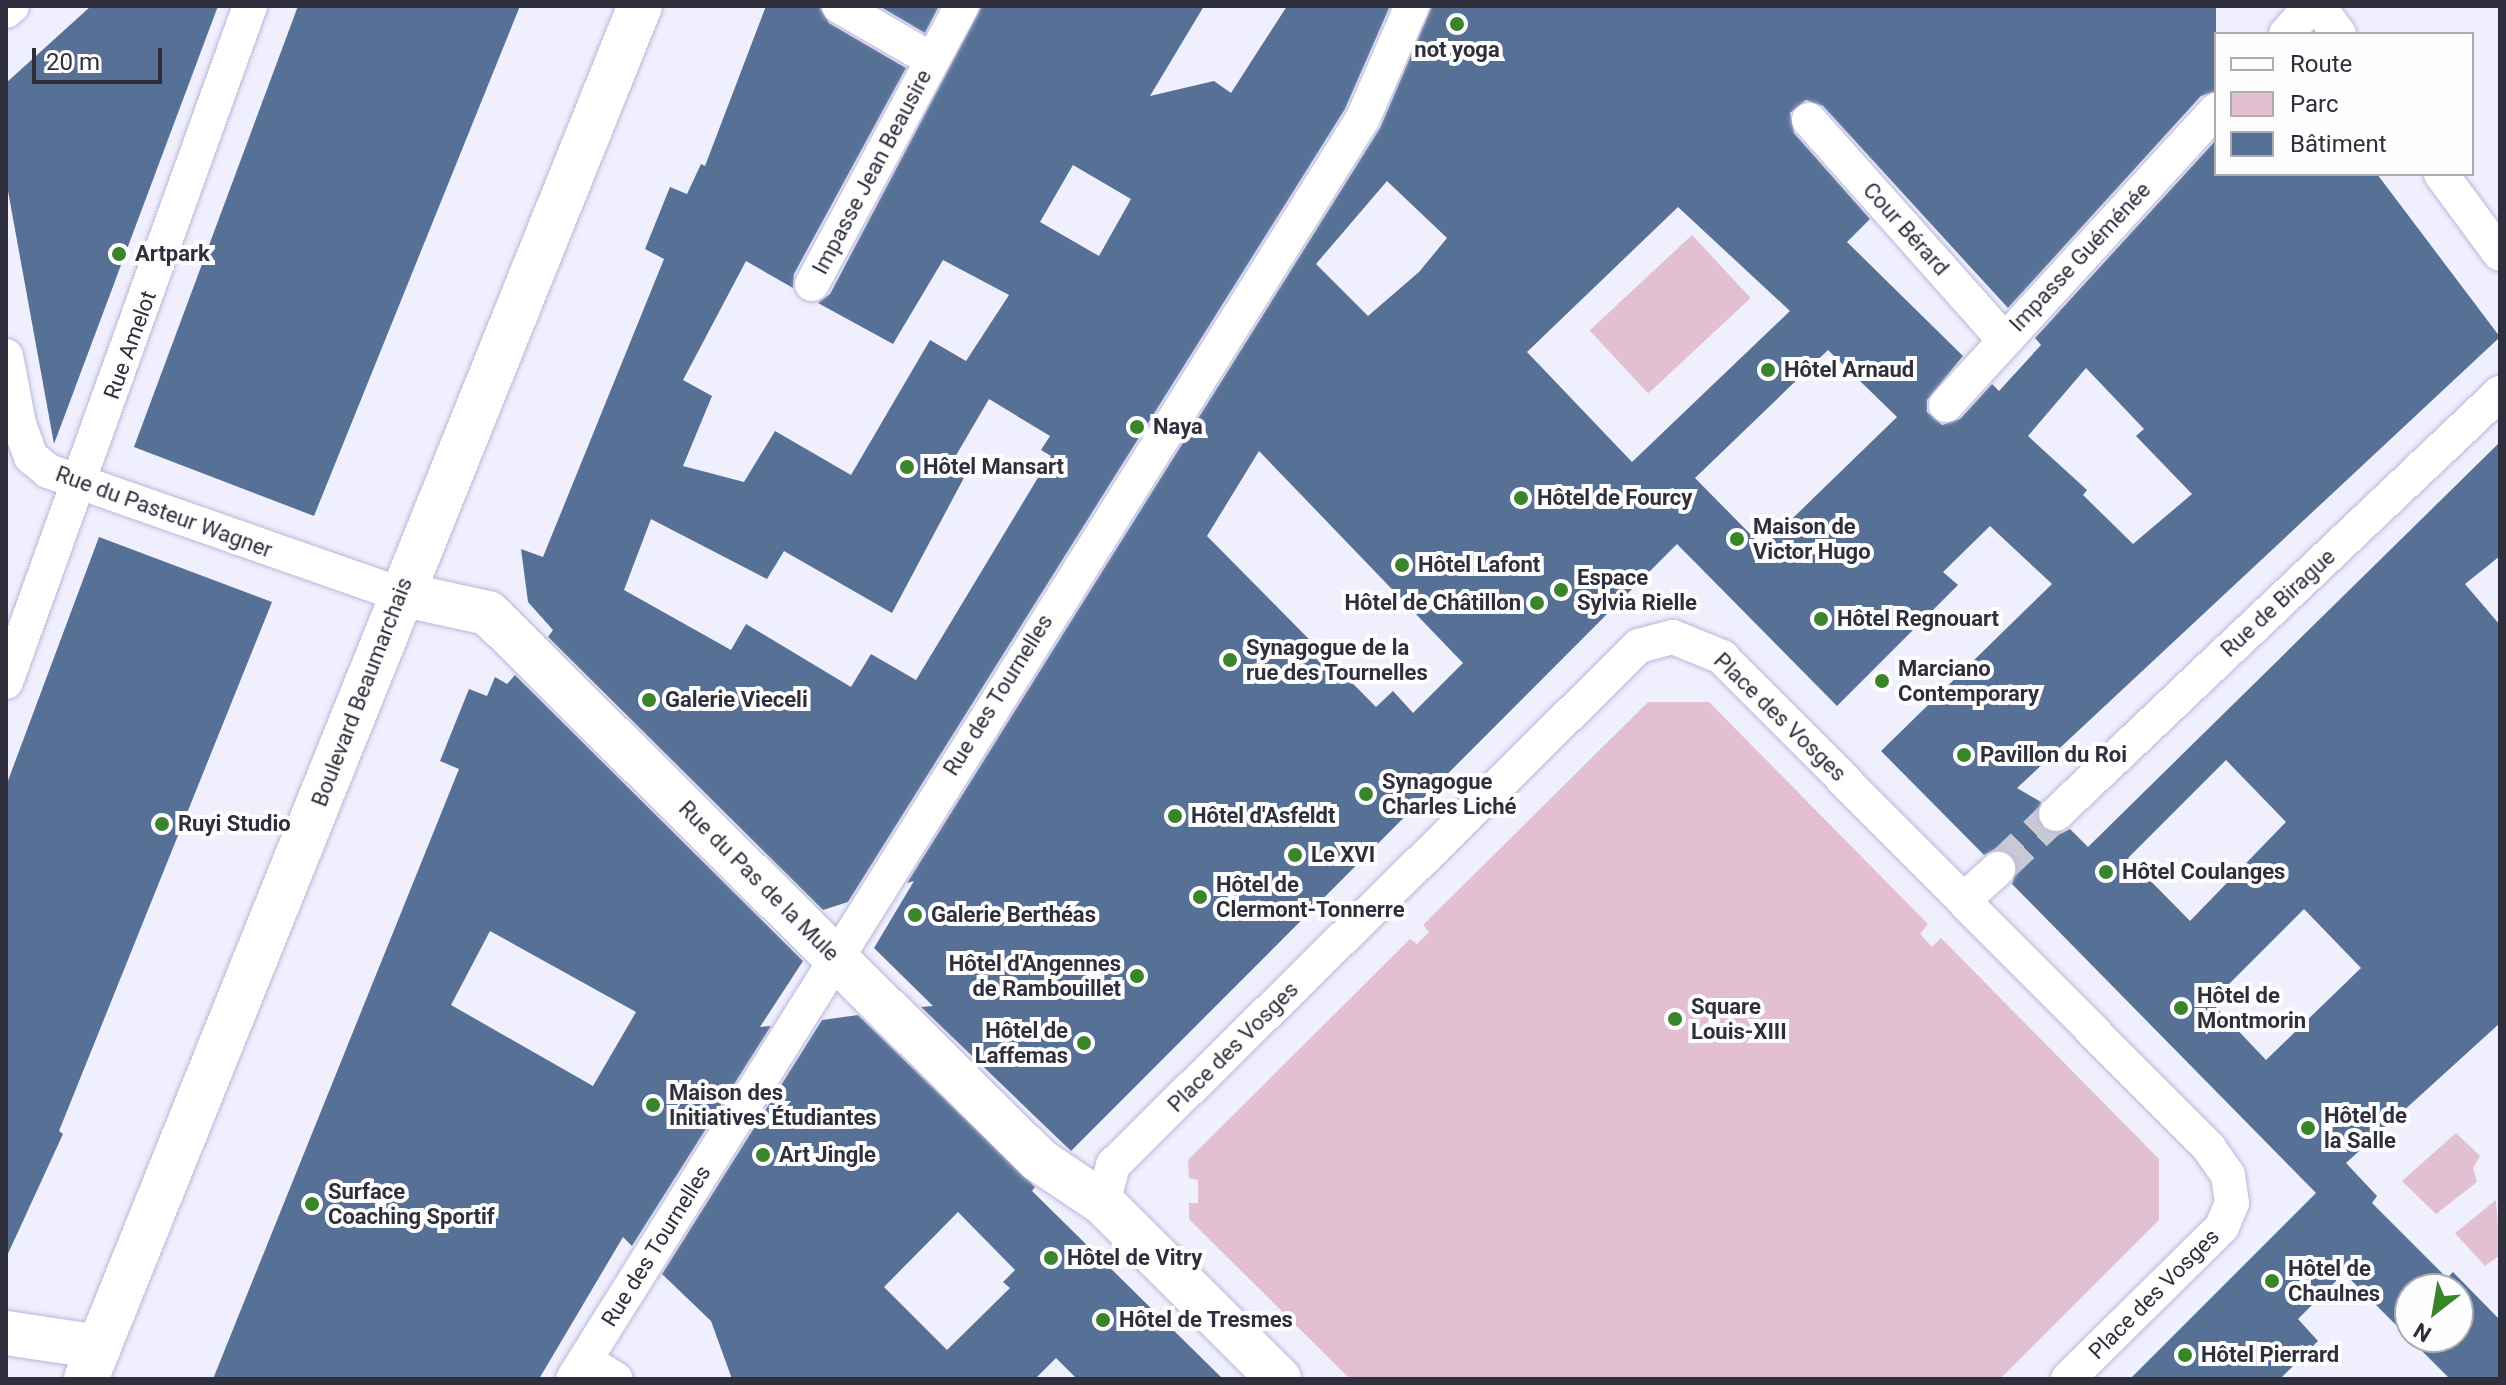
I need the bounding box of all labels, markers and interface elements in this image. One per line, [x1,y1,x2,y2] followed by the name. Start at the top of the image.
[1448,15,1466,33] marker: not yoga
[36,32,166,82] scale bar
[2214,32,2474,176] legend
[1414,37,1500,63] place label: not yoga
[46,48,100,76] text: 20 m
[2290,50,2352,78] text: Route
[807,65,937,279] street label: Impasse Jean Beausire
[2290,90,2339,118] text: Parc
[2290,130,2387,158] text: Bâtiment
[1857,177,1955,281] street label: Cour Bérard
[2004,177,2156,337] street label: Impasse Guéménée
[135,241,210,267] place label: Artpark
[110,245,128,263] marker: Artpark
[98,287,162,403] street label: Rue Amelot
[1784,357,1914,383] place label: Hôtel Arnaud
[1759,361,1777,379] marker: Hôtel Arnaud
[1153,414,1203,440] place label: Naya
[1128,418,1146,436] marker: Naya
[923,454,1064,480] place label: Hôtel Mansart
[898,458,916,476] marker: Hôtel Mansart
[52,461,276,563] street label: Rue du Pasteur Wagner
[1537,485,1692,511] place label: Hôtel de Fourcy
[1512,489,1530,507] marker: Hôtel de Fourcy
[1753,513,1871,564] place label: Maison de Victor Hugo
[1728,530,1746,548] marker: Maison de Victor Hugo
[2215,543,2341,663] street label: Rue de Birague
[1418,552,1540,578] place label: Hôtel Lafont
[1393,556,1411,574] marker: Hôtel Lafont
[1577,564,1697,616] place label: Espace Sylvia Rielle
[306,574,418,810] street label: Boulevard Beaumarchais
[1552,581,1570,599] marker: Espace Sylvia Rielle
[1345,590,1521,616] place label: Hôtel de Châtillon
[1528,594,1546,612] marker: Hôtel de Châtillon
[1837,606,1999,632] place label: Hôtel Regnouart
[938,609,1058,781] street label: Rue des Tournelles
[1812,610,1830,628] marker: Hôtel Regnouart
[1246,634,1428,686] place label: Synagogue de la rue des Tournelles
[1708,647,1852,787] street label: Place des Vosges
[1221,651,1239,669] marker: Synagogue de la rue des Tournelles
[1898,655,2039,706] place label: Marciano Contemporary
[1873,672,1891,690] marker: Marciano Contemporary
[665,687,808,713] place label: Galerie Vieceli
[640,691,658,709] marker: Galerie Vieceli
[1980,742,2127,768] place label: Pavillon du Roi
[1955,746,1973,764] marker: Pavillon du Roi
[1382,768,1516,820] place label: Synagogue Charles Liché
[1357,785,1375,803] marker: Synagogue Charles Liché
[673,795,845,967] street label: Rue du Pas de la Mule
[1191,803,1335,829] place label: Hôtel d'Asfeldt
[1166,807,1184,825] marker: Hôtel d'Asfeldt
[178,811,291,837] place label: Ruyi Studio
[153,815,171,833] marker: Ruyi Studio
[1311,842,1375,868] place label: Le XVI
[1286,846,1304,864] marker: Le XVI
[2122,859,2285,885] place label: Hôtel Coulanges
[2097,863,2115,881] marker: Hôtel Coulanges
[1216,871,1405,922] place label: Hôtel de Clermont-Tonnerre
[1191,888,1209,906] marker: Hôtel de Clermont-Tonnerre
[931,902,1096,928] place label: Galerie Berthéas
[906,906,924,924] marker: Galerie Berthéas
[949,950,1121,1002] place label: Hôtel d'Angennes de Rambouillet
[1128,967,1146,985] marker: Hôtel d'Angennes de Rambouillet
[1162,976,1304,1118] street label: Place des Vosges
[2197,982,2306,1034] place label: Hôtel de Montmorin
[1691,993,1787,1044] place label: Square Louis-XIII
[2172,999,2190,1017] marker: Hôtel de Montmorin
[1666,1010,1684,1028] marker: Square Louis-XIII
[975,1017,1068,1068] place label: Hôtel de Laffemas
[1075,1034,1093,1052] marker: Hôtel de Laffemas
[669,1079,877,1130] place label: Maison des Initiatives Étudiantes
[644,1096,662,1114] marker: Maison des Initiatives Étudiantes
[2324,1102,2407,1154] place label: Hôtel de la Salle
[2299,1119,2317,1137] marker: Hôtel de la Salle
[779,1142,876,1168] place label: Art Jingle
[754,1146,772,1164] marker: Art Jingle
[596,1160,716,1332] street label: Rue des Tournelles
[328,1178,495,1230] place label: Surface Coaching Sportif
[303,1195,321,1213] marker: Surface Coaching Sportif
[2083,1223,2225,1365] street label: Place des Vosges
[1067,1245,1202,1271] place label: Hôtel de Vitry
[1042,1249,1060,1267] marker: Hôtel de Vitry
[2288,1255,2380,1306] place label: Hôtel de Chaulnes
[2263,1272,2281,1290] marker: Hôtel de Chaulnes
[2394,1273,2474,1353] north arrow
[1119,1307,1293,1333] place label: Hôtel de Tresmes
[1094,1311,1112,1329] marker: Hôtel de Tresmes
[2409,1318,2436,1347] text: N
[2201,1342,2339,1368] place label: Hôtel Pierrard
[2176,1346,2194,1364] marker: Hôtel Pierrard

